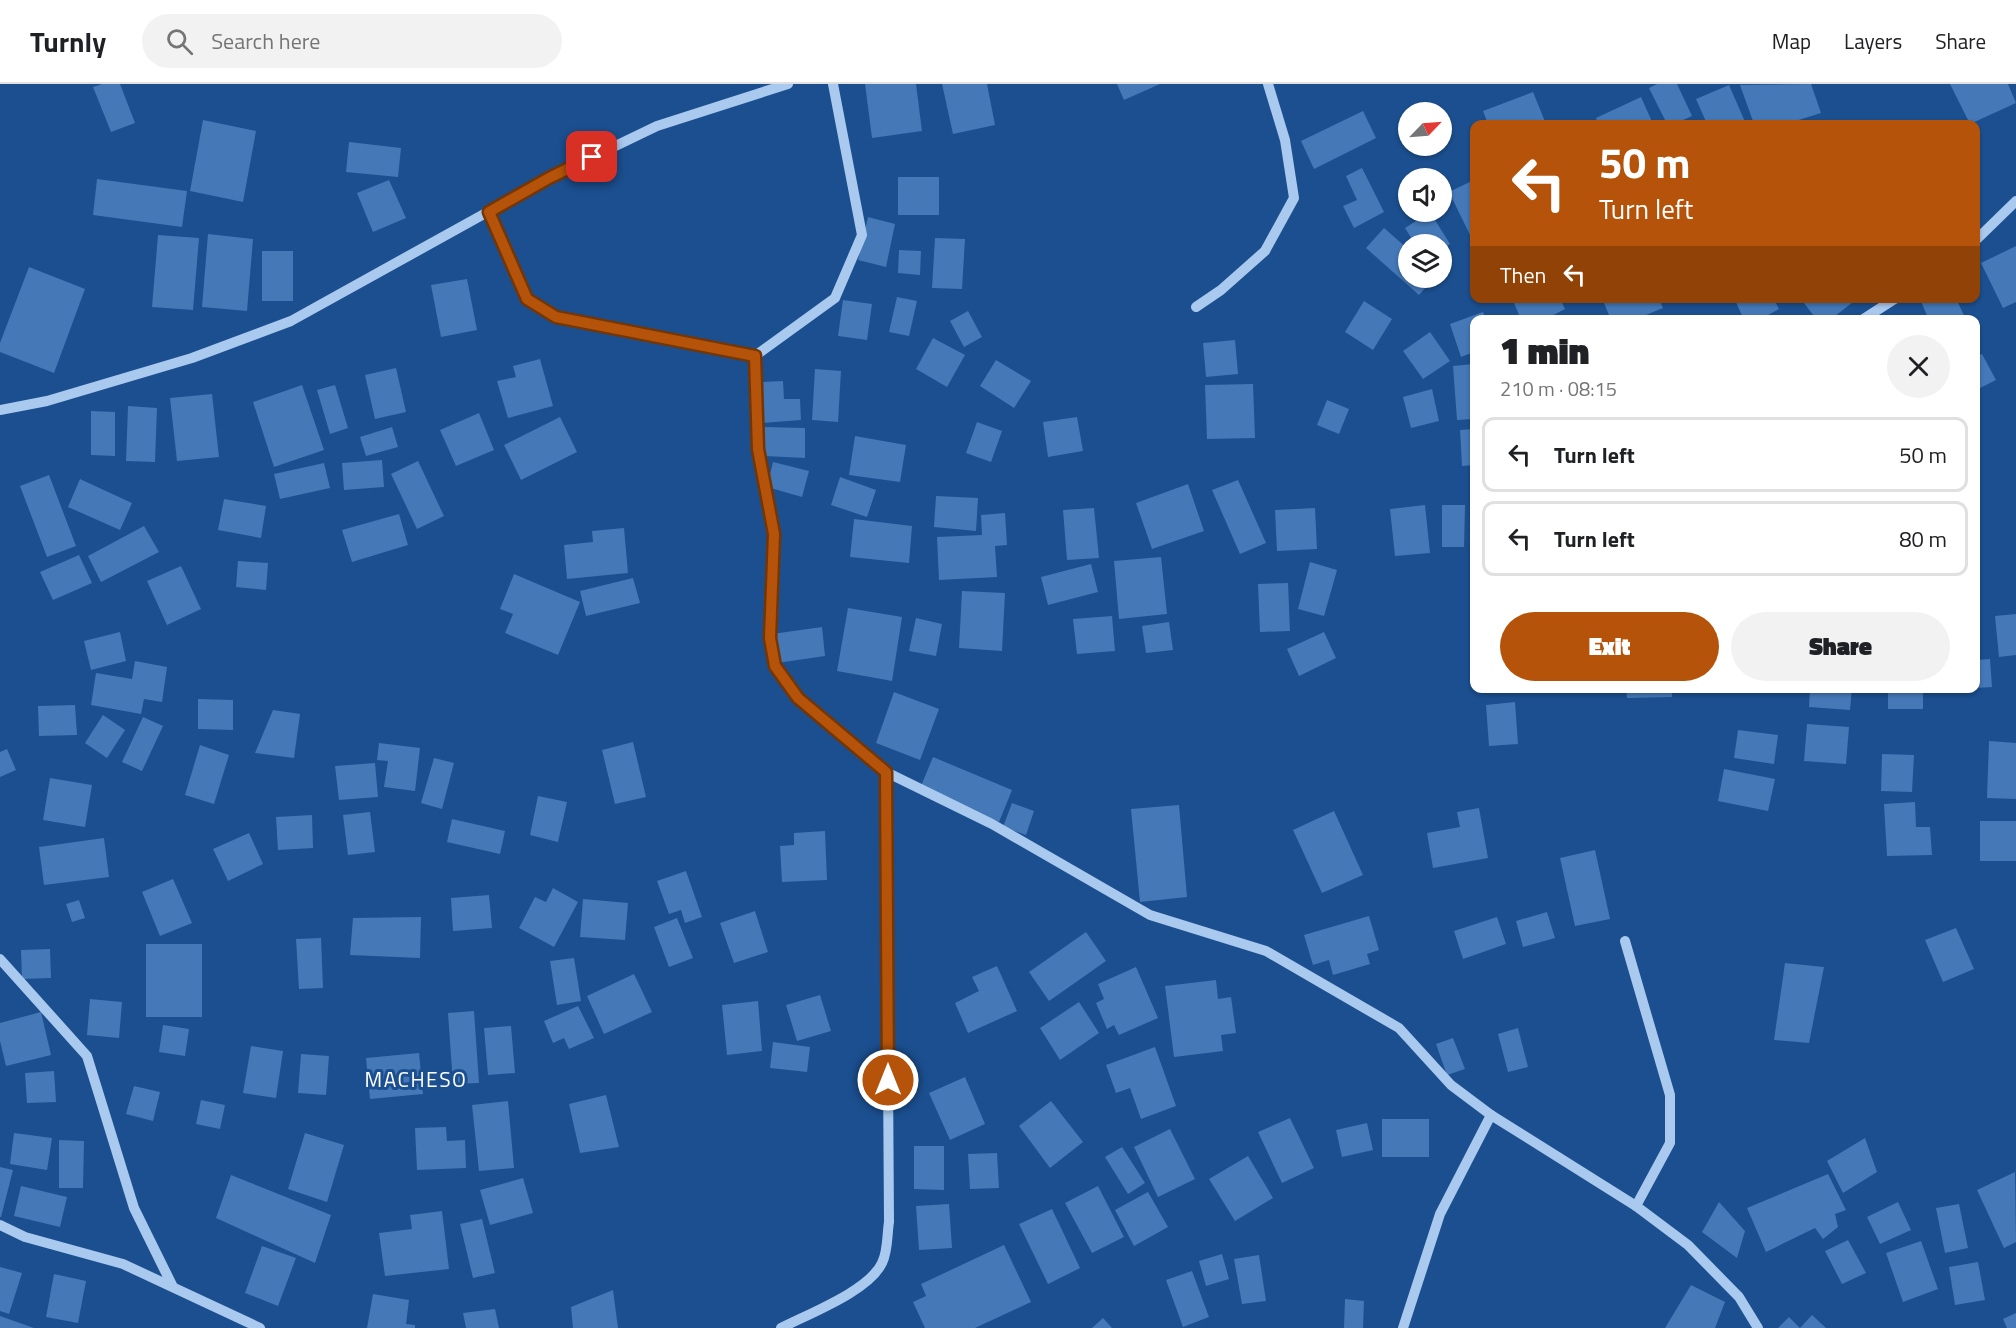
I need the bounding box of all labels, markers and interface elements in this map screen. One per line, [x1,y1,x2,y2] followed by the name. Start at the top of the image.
[142,14,562,68] search box
[30,20,106,63] text: Turnly
[211,24,320,58] text: Search here
[163,25,196,58] icon: search
[1772,25,1811,57] text: Map
[1844,25,1902,57] text: Layers
[1935,25,1986,57] text: Share
[1398,102,1452,156] north arrow
[1398,102,1452,288] map controls
[1599,130,1691,194] text: 50 m
[566,131,617,182] pin
[575,140,608,173] icon: arrive
[1500,144,1578,222] icon: left
[1398,168,1452,222] button: sound
[1599,188,1693,229] text: Turn left
[1398,234,1452,288] button: layers
[1500,258,1546,292] text: Then
[1558,258,1591,291] icon: left
[1500,323,1589,378] text: 1 min
[1887,335,1950,398] button: close
[1500,373,1617,404] text: 210 m · 08:15
[1503,438,1536,471] icon: left
[1554,438,1635,472] text: Turn left
[1899,438,1947,472] text: 50 m
[1503,522,1536,555] icon: left
[1554,522,1635,556] text: Turn left
[1899,522,1947,556] text: 80 m
[1500,612,1719,681] button: Exit
[1731,612,1950,681] button: Share
[856,1048,920,1112] position arrow
[365,1063,467,1095] district label: MACHESO

